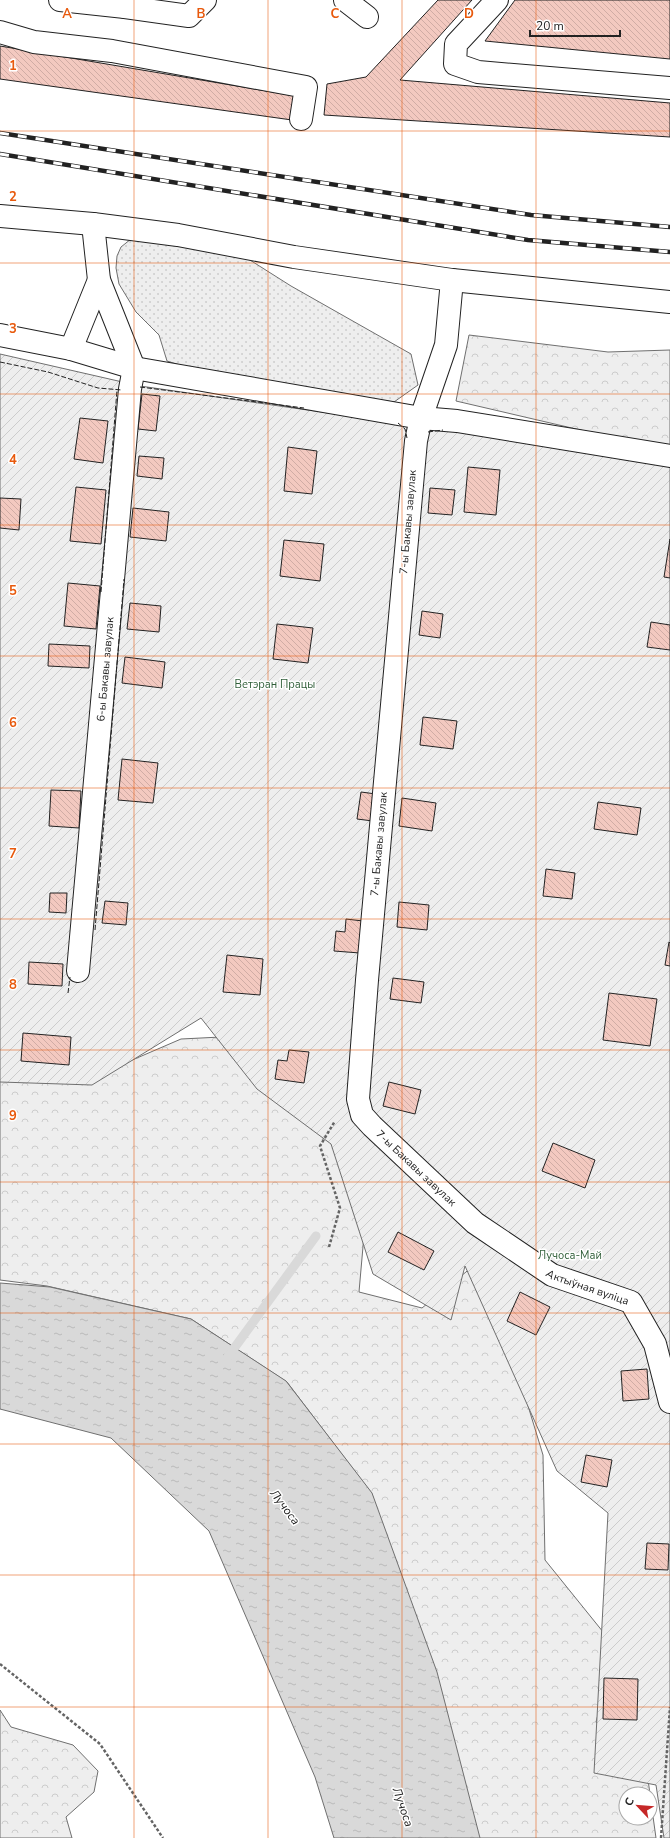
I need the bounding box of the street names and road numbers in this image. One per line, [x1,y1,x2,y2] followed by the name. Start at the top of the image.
[396,469,420,575] street label: 7-ы Бакавы завулак
[93,616,117,722] street label: 6-ы Бакавы завулак
[367,791,391,897] street label: 7-ы Бакавы завулак
[373,1126,460,1209] street label: 7-ы Бакавы завулак
[543,1266,631,1308] street label: Актыўная вуліца

